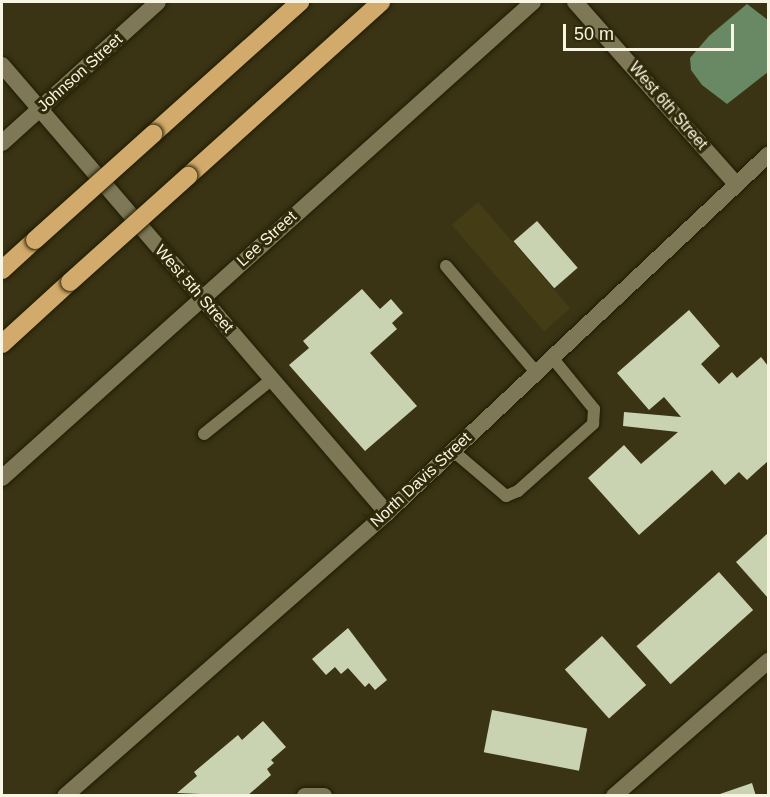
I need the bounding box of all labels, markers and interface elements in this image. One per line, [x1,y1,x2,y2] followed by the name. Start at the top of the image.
[566,12,737,50] scale bar
[574,24,614,44] text: 50 m
[34,30,126,116] street label: Johnson Street
[625,58,711,154] street label: West 6th Street
[233,207,301,271] street label: Lee Street
[151,241,237,337] street label: West 5th Street
[367,428,475,532] street label: North Davis Street

